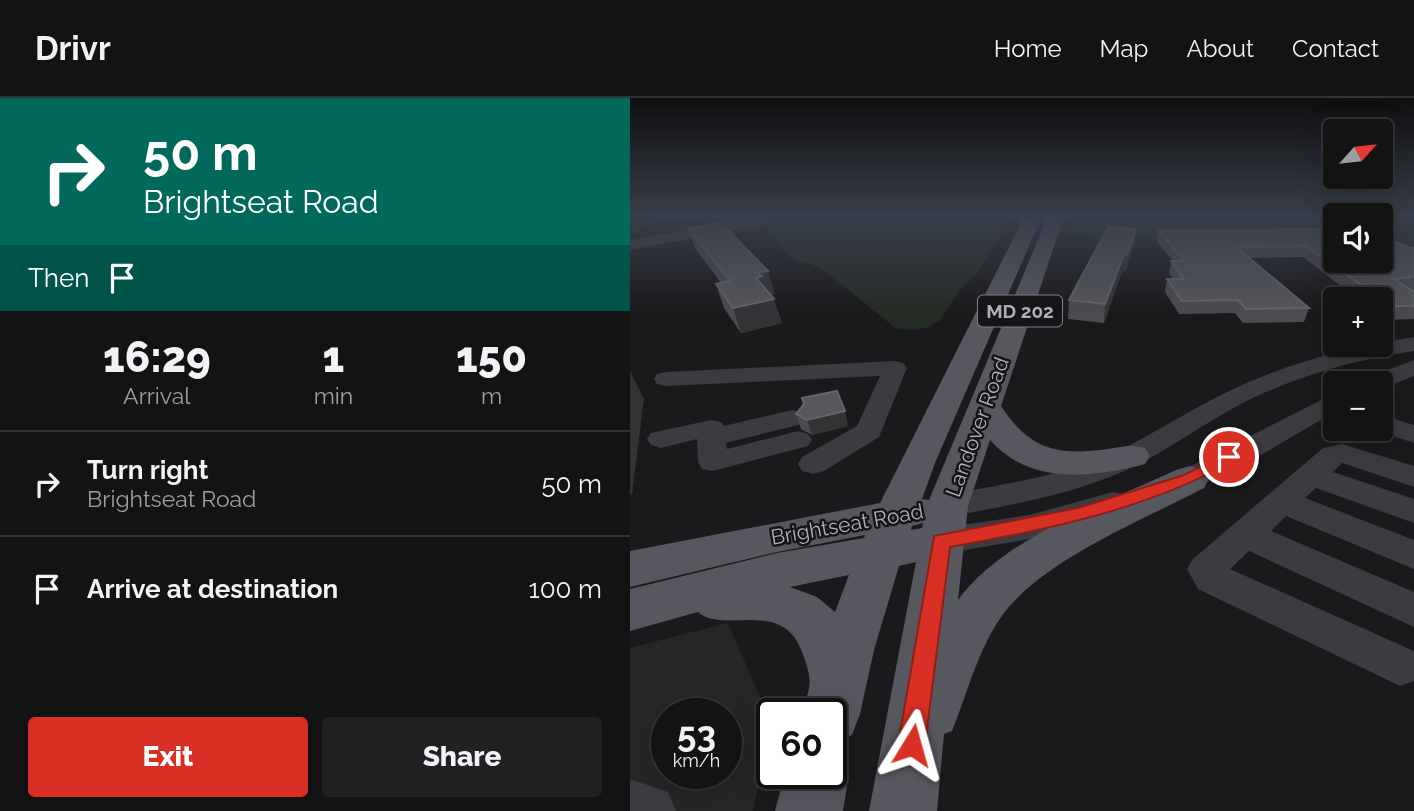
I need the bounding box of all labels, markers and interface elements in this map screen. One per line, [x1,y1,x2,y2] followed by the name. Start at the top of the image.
[35,29,111,68] text: Drivr
[994,34,1062,63] text: Home
[1100,34,1148,63] text: Map
[1186,34,1254,63] text: About
[1292,34,1379,63] text: Contact
[1323,119,1393,189] north arrow
[1323,119,1393,441] map controls
[143,124,258,181] text: 50 m
[28,126,119,217] icon: right
[143,183,379,220] text: Brightseat Road
[1323,203,1393,273] button: sound
[103,259,141,297] icon: arrive
[28,263,89,293] text: Then
[1323,287,1393,357] button: +
[978,295,1062,326] road number: MD 202
[103,333,211,382] text: 16:29
[323,333,344,382] text: 1
[456,333,527,382] text: 150
[940,354,1014,500] street label: Landover Road
[1323,371,1393,441] button: −
[123,382,191,409] text: Arrival
[314,382,353,409] text: min
[481,382,502,409] text: m
[1199,427,1259,487] pin
[1210,438,1248,476] icon: arrive
[87,455,208,485] text: Turn right
[28,465,66,503] icon: right
[541,469,602,499] text: 50 m
[87,485,256,512] text: Brightseat Road
[769,498,925,550] street label: Brightseat Road
[28,570,66,608] icon: arrive
[87,574,338,604] text: Arrive at destination
[529,574,602,604] text: 100 m
[756,698,847,789] speed limit sign: 60
[875,708,949,782] position arrow
[677,714,716,755] text: 53
[28,717,308,797] button: Exit
[322,717,602,797] button: Share
[673,750,720,771] text: km/h

